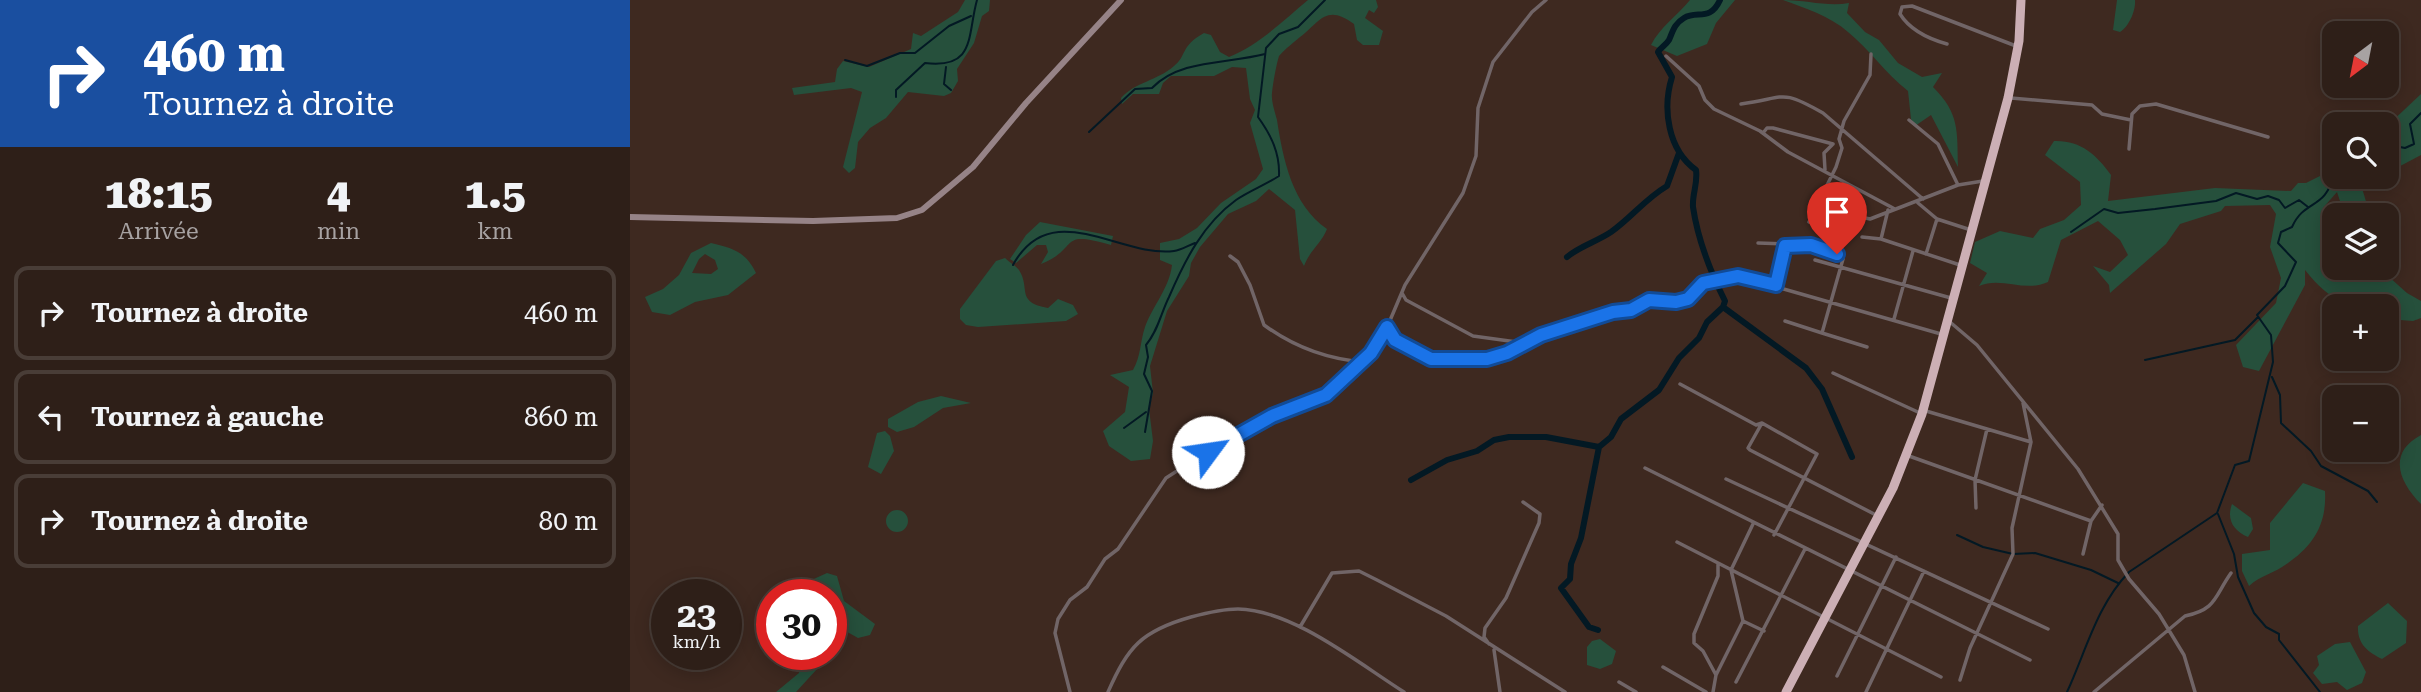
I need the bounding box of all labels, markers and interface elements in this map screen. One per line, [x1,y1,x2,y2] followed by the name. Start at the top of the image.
[2322,21,2399,98] north arrow
[2322,21,2399,462] map controls
[143,26,285,83] text: 460 m
[28,28,119,119] icon: right
[143,85,394,123] text: Tournez à droite
[2322,112,2399,189] button: search
[104,169,212,218] text: 18:15
[327,169,350,218] text: 4
[465,169,526,218] text: 1.5
[1807,182,1867,254] pin
[1818,193,1856,231] icon: arrive
[2322,203,2399,280] button: layers
[118,218,199,245] text: Arrivée
[317,218,360,245] text: min
[477,218,513,245] text: km
[32,294,70,332] icon: right
[2322,294,2399,371] button: +
[91,298,308,328] text: Tournez à droite
[524,298,598,328] text: 460 m
[2322,385,2399,462] button: −
[32,398,70,436] icon: left
[91,402,324,432] text: Tournez à gauche
[524,402,598,432] text: 860 m
[1171,415,1245,489] position arrow
[32,502,70,540] icon: right
[91,506,308,536] text: Tournez à droite
[539,506,598,536] text: 80 m
[756,579,847,670] speed limit sign: 30
[677,595,716,636] text: 23
[672,631,721,652] text: km/h

